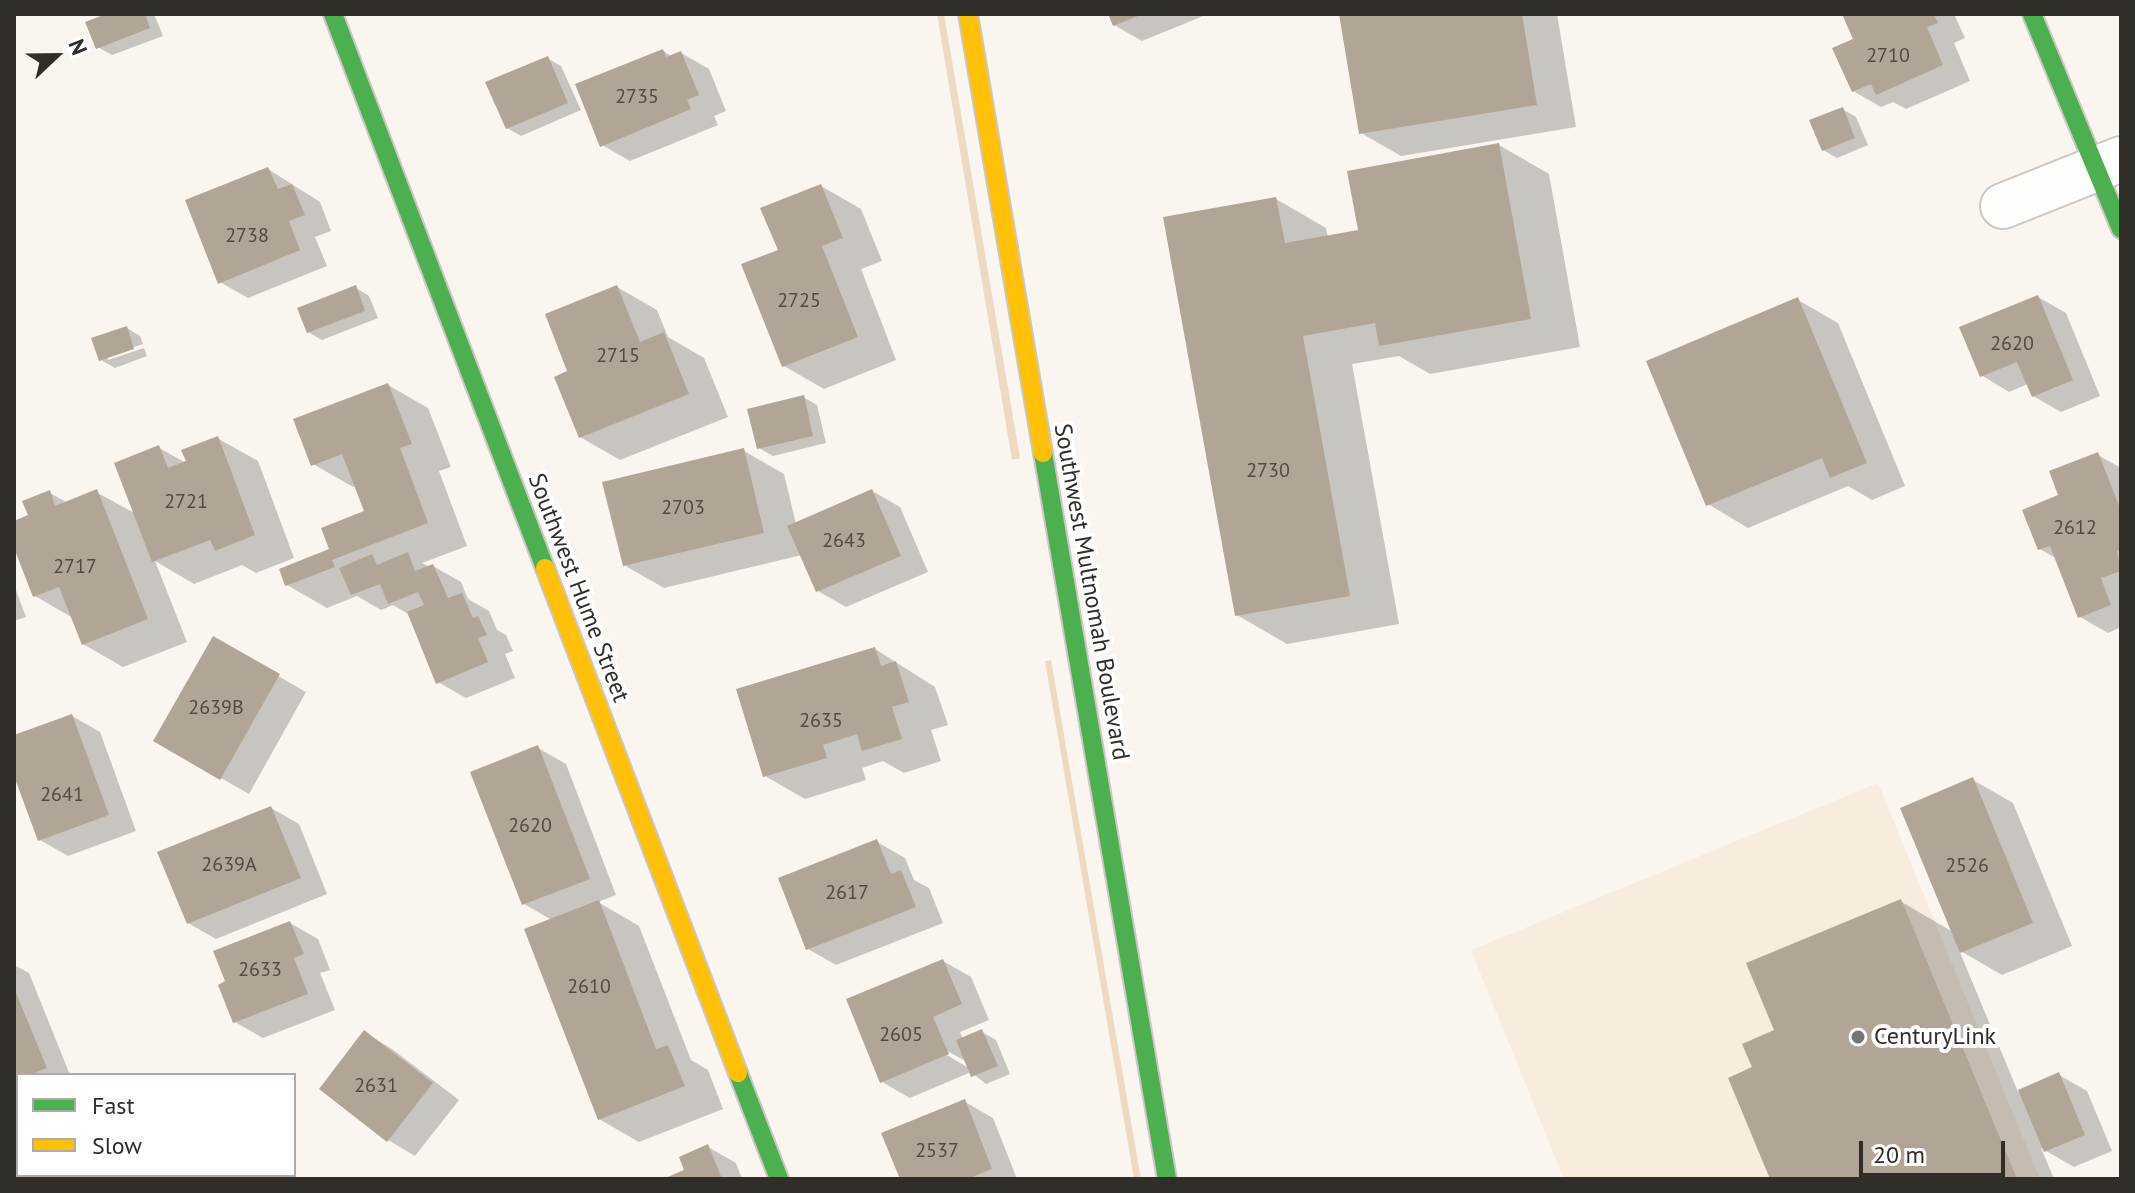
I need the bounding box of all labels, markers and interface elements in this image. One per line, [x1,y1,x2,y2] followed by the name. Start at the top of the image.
[16,16,96,96] north arrow
[63,35,94,59] text: N
[1866,44,1910,68] house number: 2710
[615,85,659,109] house number: 2735
[225,224,269,248] house number: 2738
[777,289,821,313] house number: 2725
[1990,332,2034,356] house number: 2620
[596,344,640,368] house number: 2715
[1047,422,1135,762] street label: Southwest Multnomah Boulevard
[1246,459,1290,483] house number: 2730
[521,470,635,706] street label: Southwest Hume Street
[164,490,208,514] house number: 2721
[661,496,705,520] house number: 2703
[2053,516,2097,540] house number: 2612
[822,529,866,553] house number: 2643
[53,555,97,579] house number: 2717
[188,696,244,720] house number: 2639B
[799,709,843,733] house number: 2635
[40,783,84,807] house number: 2641
[508,814,552,838] house number: 2620
[201,853,257,877] house number: 2639A
[1945,854,1989,878] house number: 2526
[825,881,869,905] house number: 2617
[238,958,282,982] house number: 2633
[567,975,611,999] house number: 2610
[879,1023,923,1047] house number: 2605
[1874,1023,1996,1051] place label: CenturyLink
[1849,1028,1867,1046] marker: CenturyLink
[16,1073,296,1177] legend
[354,1074,398,1098] house number: 2631
[92,1090,135,1121] text: Fast
[1863,1125,2009,1175] scale bar
[92,1130,142,1161] text: Slow
[915,1139,959,1163] house number: 2537
[1873,1139,1925,1170] text: 20 m

